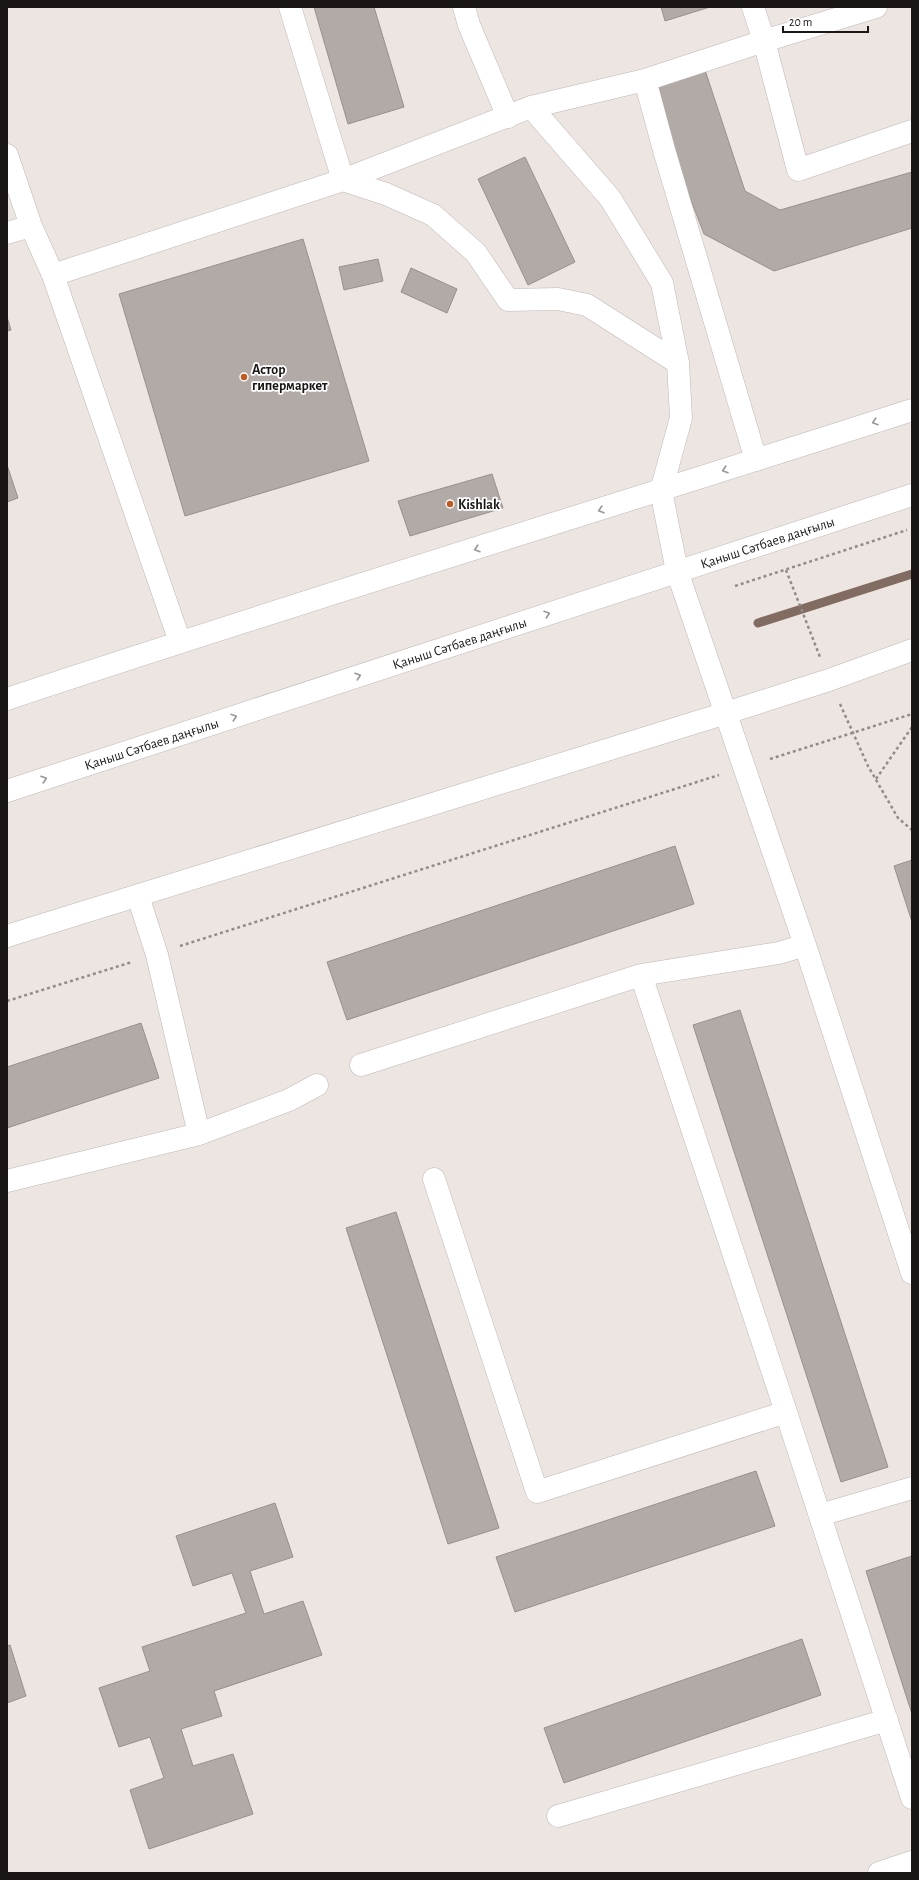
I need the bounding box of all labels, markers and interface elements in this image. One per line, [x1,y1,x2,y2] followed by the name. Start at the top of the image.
[783,8,868,34] scale bar
[789,16,812,28] text: 20 m
[252,363,328,393] place label: Астор гипермаркет
[239,372,249,382] marker: Астор гипермаркет
[872,417,879,425] one-way arrow
[721,466,728,474] one-way arrow
[458,498,500,512] place label: Kishlak
[445,499,455,509] marker: Kishlak
[597,505,604,514] one-way arrow
[699,515,837,572] street label: Қаныш Сәтбаев даңғылы
[473,544,480,553] one-way arrow
[544,610,551,618] one-way arrow
[391,616,529,672] street label: Қаныш Сәтбаев даңғылы
[354,672,361,681] one-way arrow
[230,713,237,722] one-way arrow
[83,716,221,773] street label: Қаныш Сәтбаев даңғылы
[40,775,47,784] one-way arrow

